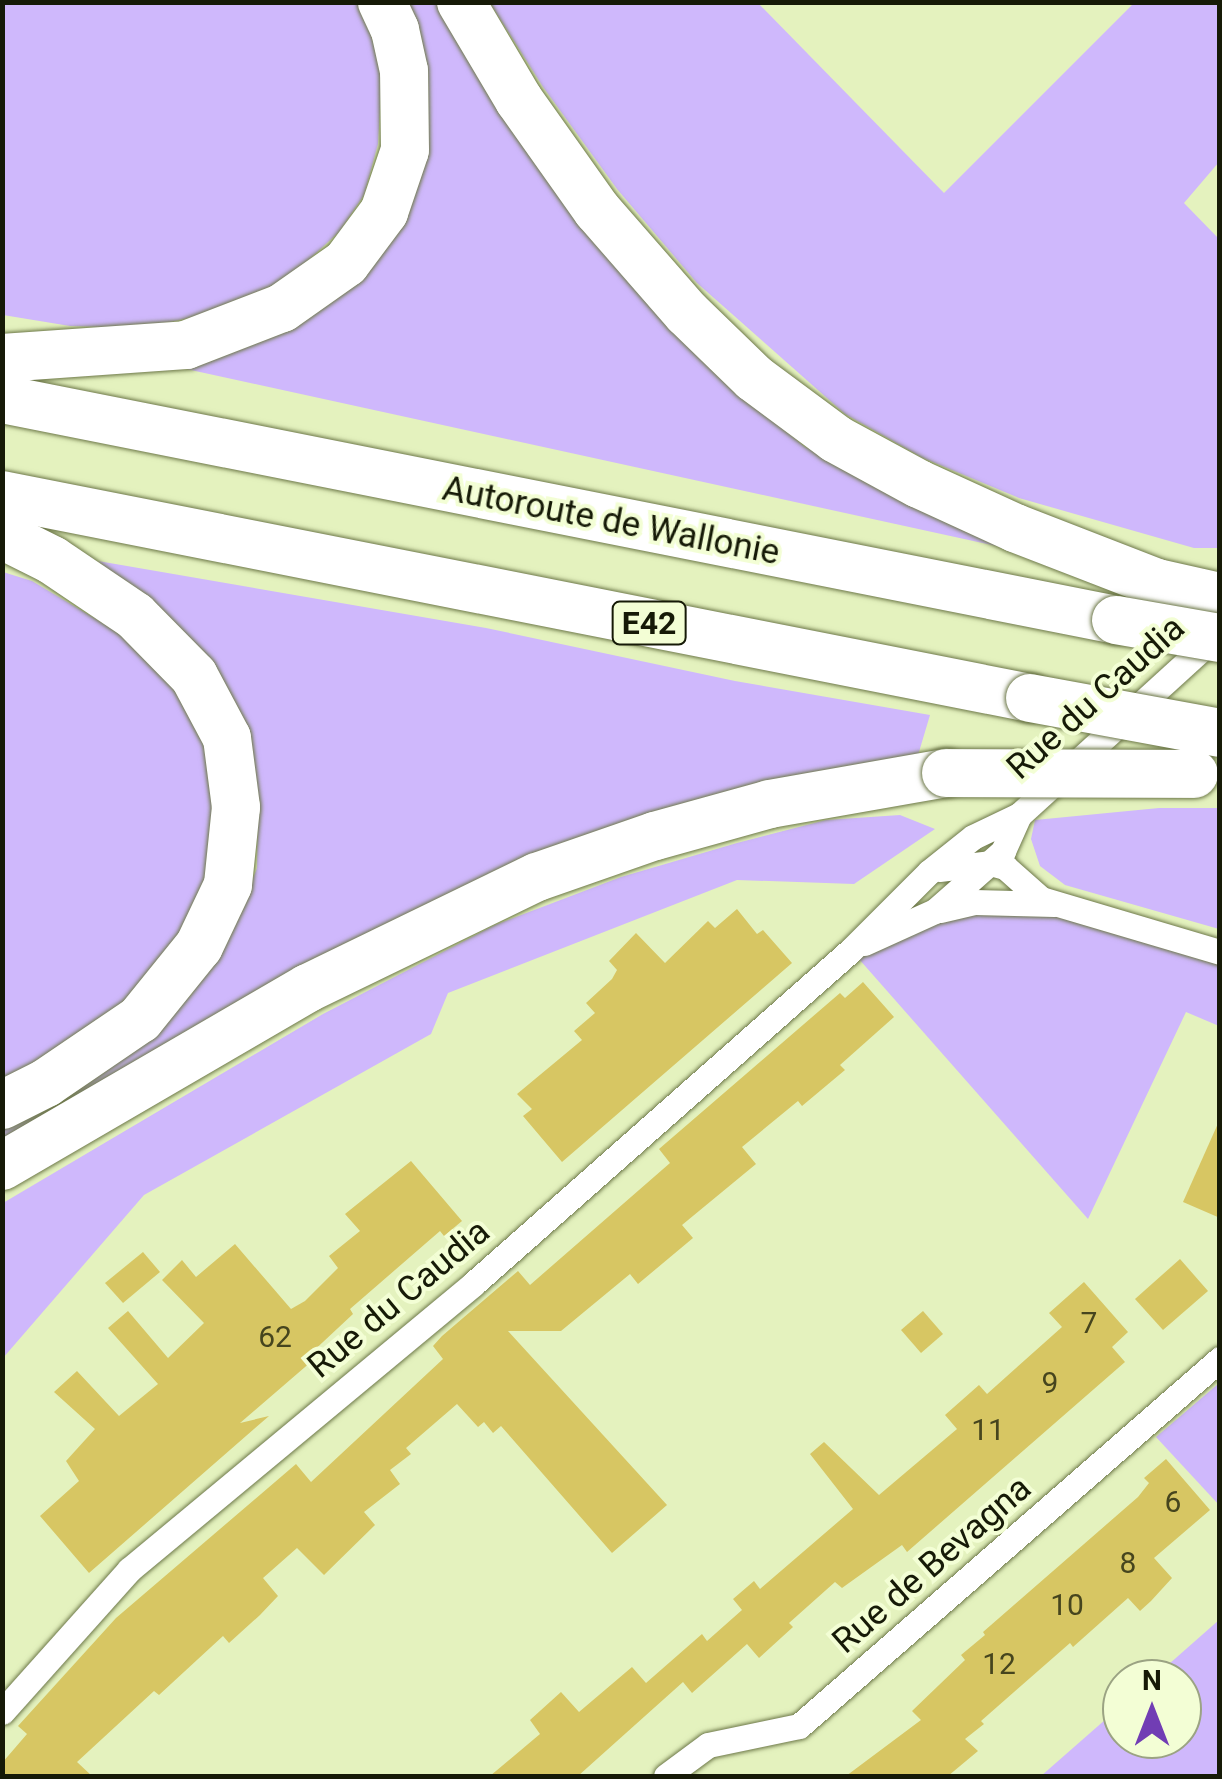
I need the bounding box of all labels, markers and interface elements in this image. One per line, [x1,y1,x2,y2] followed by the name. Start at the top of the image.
[439,468,783,574] street label: Autoroute de Wallonie
[612,596,686,650] road number: E42
[999,607,1193,789] street label: Rue du Caudia
[300,1211,498,1387] street label: Rue du Caudia
[1081,1305,1097,1341] house number: 7
[258,1319,292,1355] house number: 62
[1042,1365,1058,1401] house number: 9
[971,1412,1005,1448] house number: 11
[824,1467,1040,1663] street label: Rue de Bevagna
[1165,1484,1181,1520] house number: 6
[1120,1545,1136,1581] house number: 8
[1050,1587,1084,1623] house number: 10
[982,1646,1016,1682] house number: 12
[1102,1659,1202,1759] north arrow
[1142,1664,1162,1697] text: N

